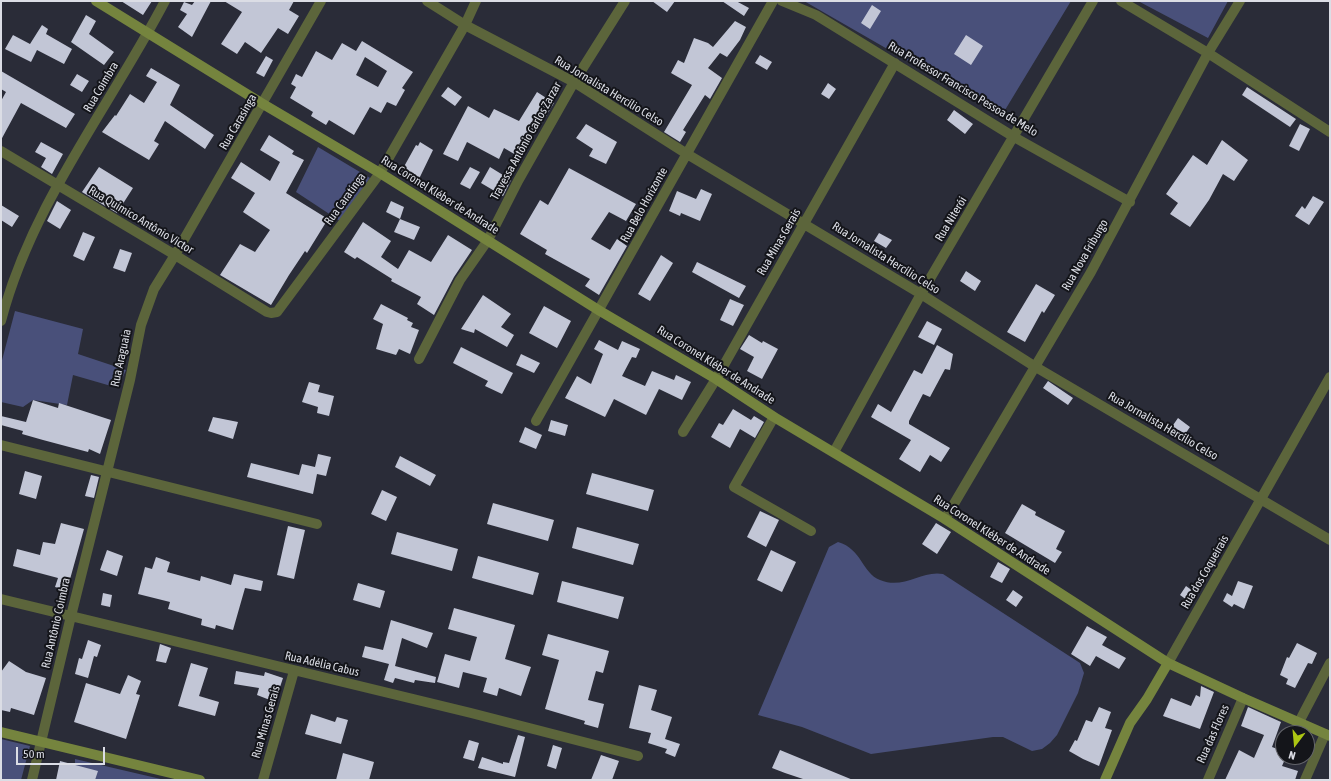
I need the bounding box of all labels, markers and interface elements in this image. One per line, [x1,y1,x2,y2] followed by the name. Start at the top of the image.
[886,39,1040,139] street label: Rua Professor Francisco Pessoa de Melo
[552,53,666,129] street label: Rua Jornalista Hercílio Celso
[80,59,122,115] street label: Rua Coimbra
[487,79,565,203] street label: Travessa Antônio Carlos Zarzar
[216,91,260,153] street label: Rua Carasinga
[378,153,502,237] street label: Rua Coronel Kléber de Andrade
[617,165,671,245] street label: Rua Belo Horizonte
[321,170,369,228] street label: Rua Caratinga
[86,183,196,257] street label: Rua Químico Antônio Victor
[932,194,970,244] street label: Rua Niterói
[754,206,804,278] street label: Rua Minas Gerais
[1059,217,1111,293] street label: Rua Nova Friburgo
[829,219,943,297] street label: Rua Jornalista Hercílio Celso
[654,323,778,407] street label: Rua Coronel Kléber de Andrade
[108,328,134,388] street label: Rua Araguaia
[1105,389,1221,463] street label: Rua Jornalista Hercílio Celso
[931,492,1053,578] street label: Rua Coronel Kléber de Andrade
[1178,533,1232,611] street label: Rua dos Coqueirais
[39,576,73,670] street label: Rua Antônio Coimbra
[283,648,361,680] street label: Rua Adélia Cabus
[249,684,283,760] street label: Rua Minas Gerais
[1194,702,1232,766] street label: Rua das Flores
[1275,725,1315,765] north arrow
[18,739,107,765] scale bar
[23,747,45,761] text: 50 m
[1287,749,1297,762] text: N

